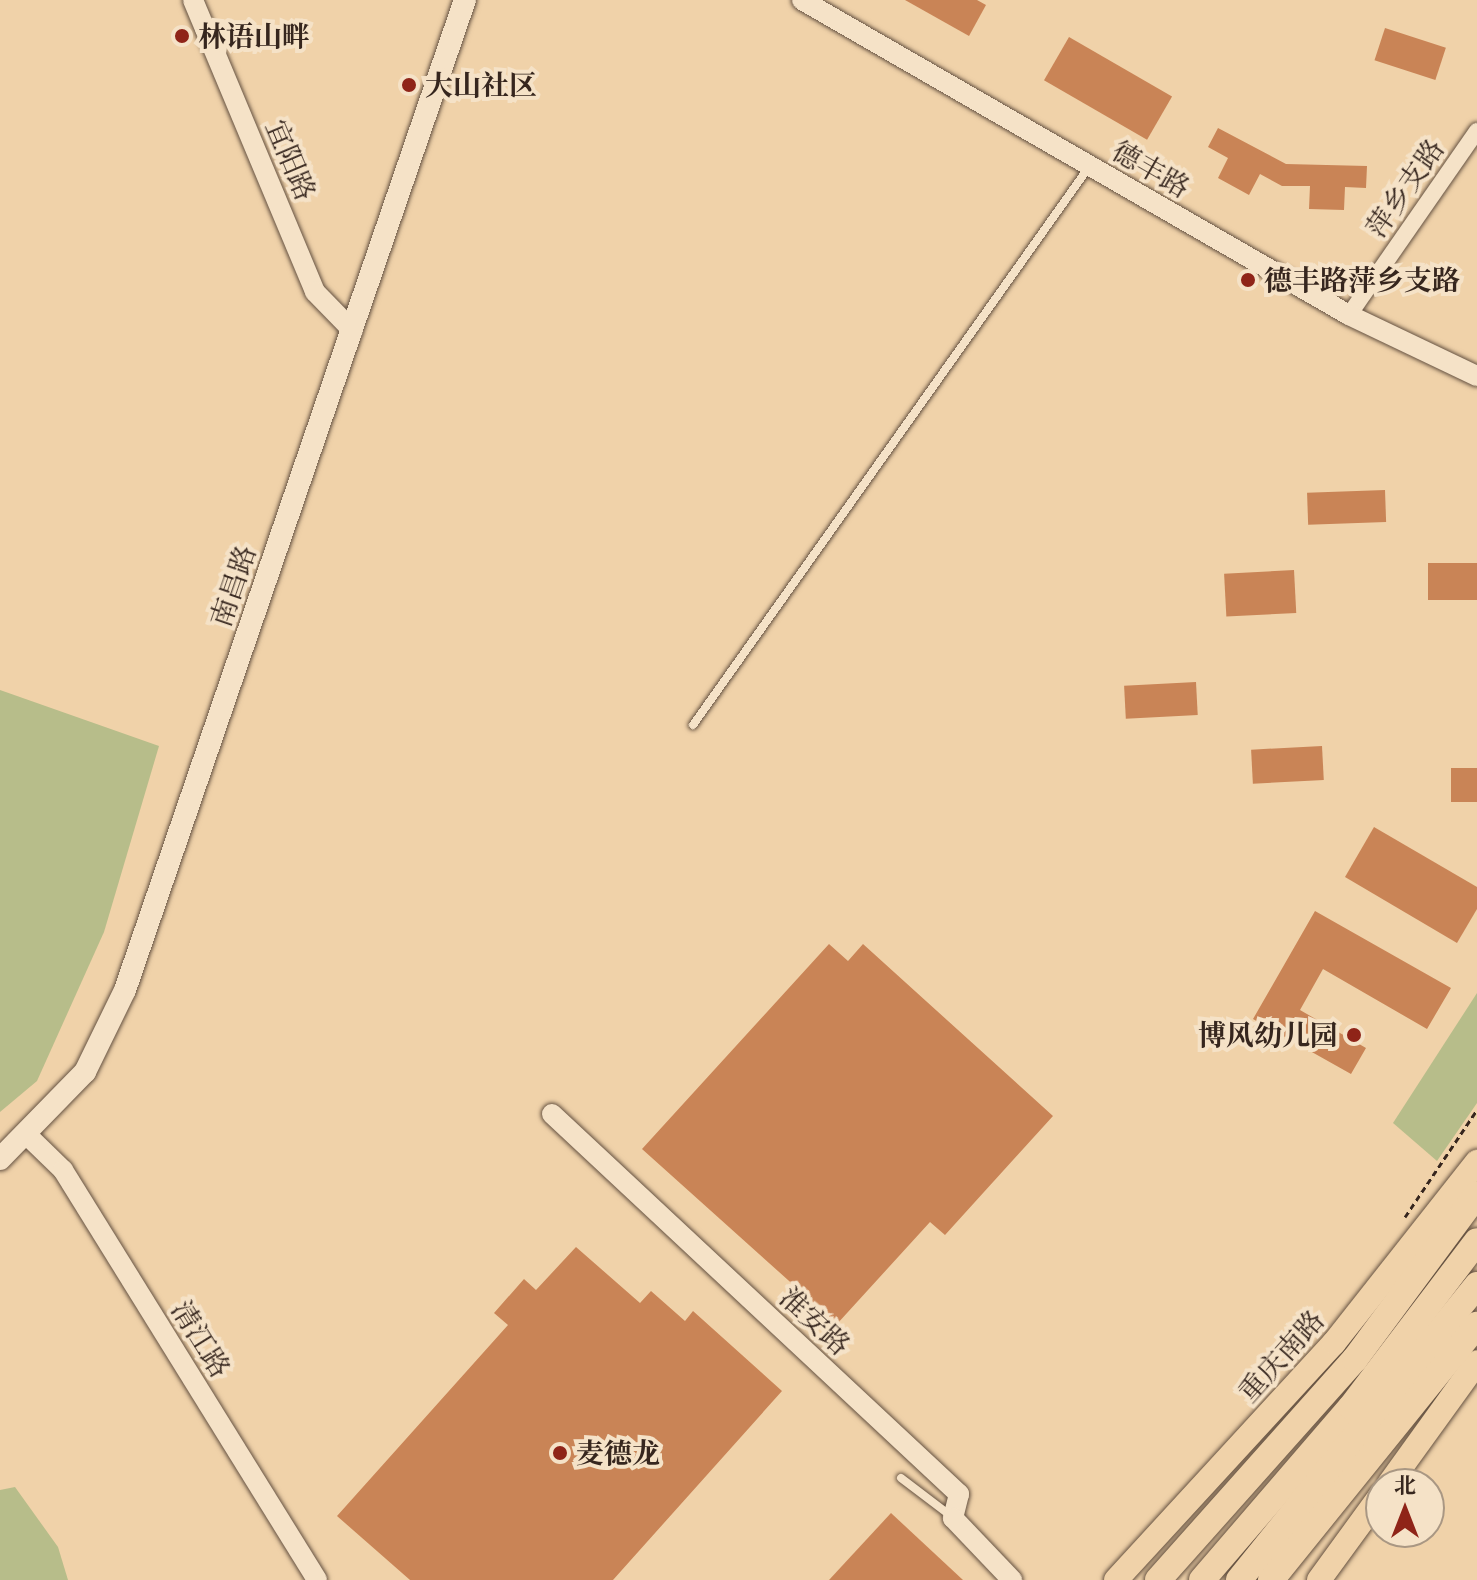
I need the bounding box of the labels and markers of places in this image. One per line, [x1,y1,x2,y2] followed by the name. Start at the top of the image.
[198,19,310,53] place label: 林语山畔
[173,27,191,45] marker: 林语山畔
[425,68,537,102] place label: 大山社区
[400,76,418,94] marker: 大山社区
[1264,263,1460,297] place label: 德丰路萍乡支路
[1239,271,1257,289] marker: 德丰路萍乡支路
[1198,1018,1338,1052] place label: 博风幼儿园
[1345,1026,1363,1044] marker: 博风幼儿园
[576,1436,660,1470] place label: 麦德龙
[551,1444,569,1462] marker: 麦德龙

